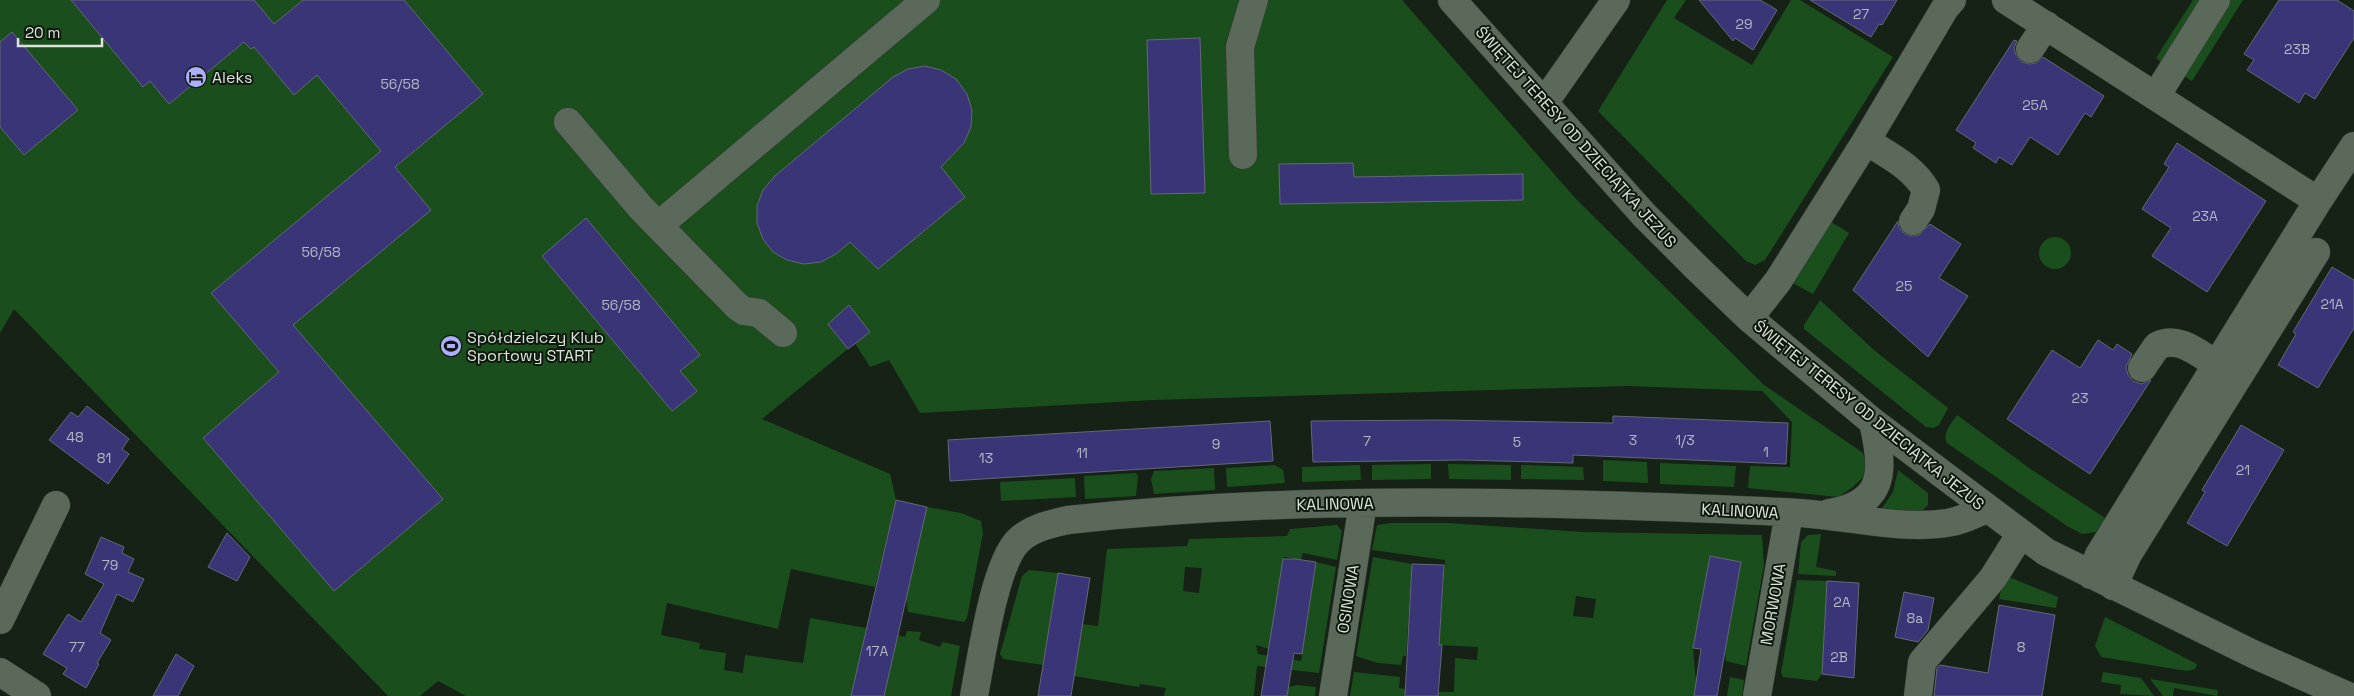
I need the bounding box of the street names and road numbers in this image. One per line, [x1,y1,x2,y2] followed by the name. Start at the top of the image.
[1471,22,1681,252] street label: ŚWIĘTEJ TERESY OD DZIECIĄTKA JEZUS
[1749,315,1989,515] street label: ŚWIĘTEJ TERESY OD DZIECIĄTKA JEZUS
[1296,493,1374,515] street label: KALINOWA
[1701,498,1779,524] street label: KALINOWA
[1755,561,1791,647] street label: MORWOWA
[1332,563,1364,635] street label: OSINOWA

